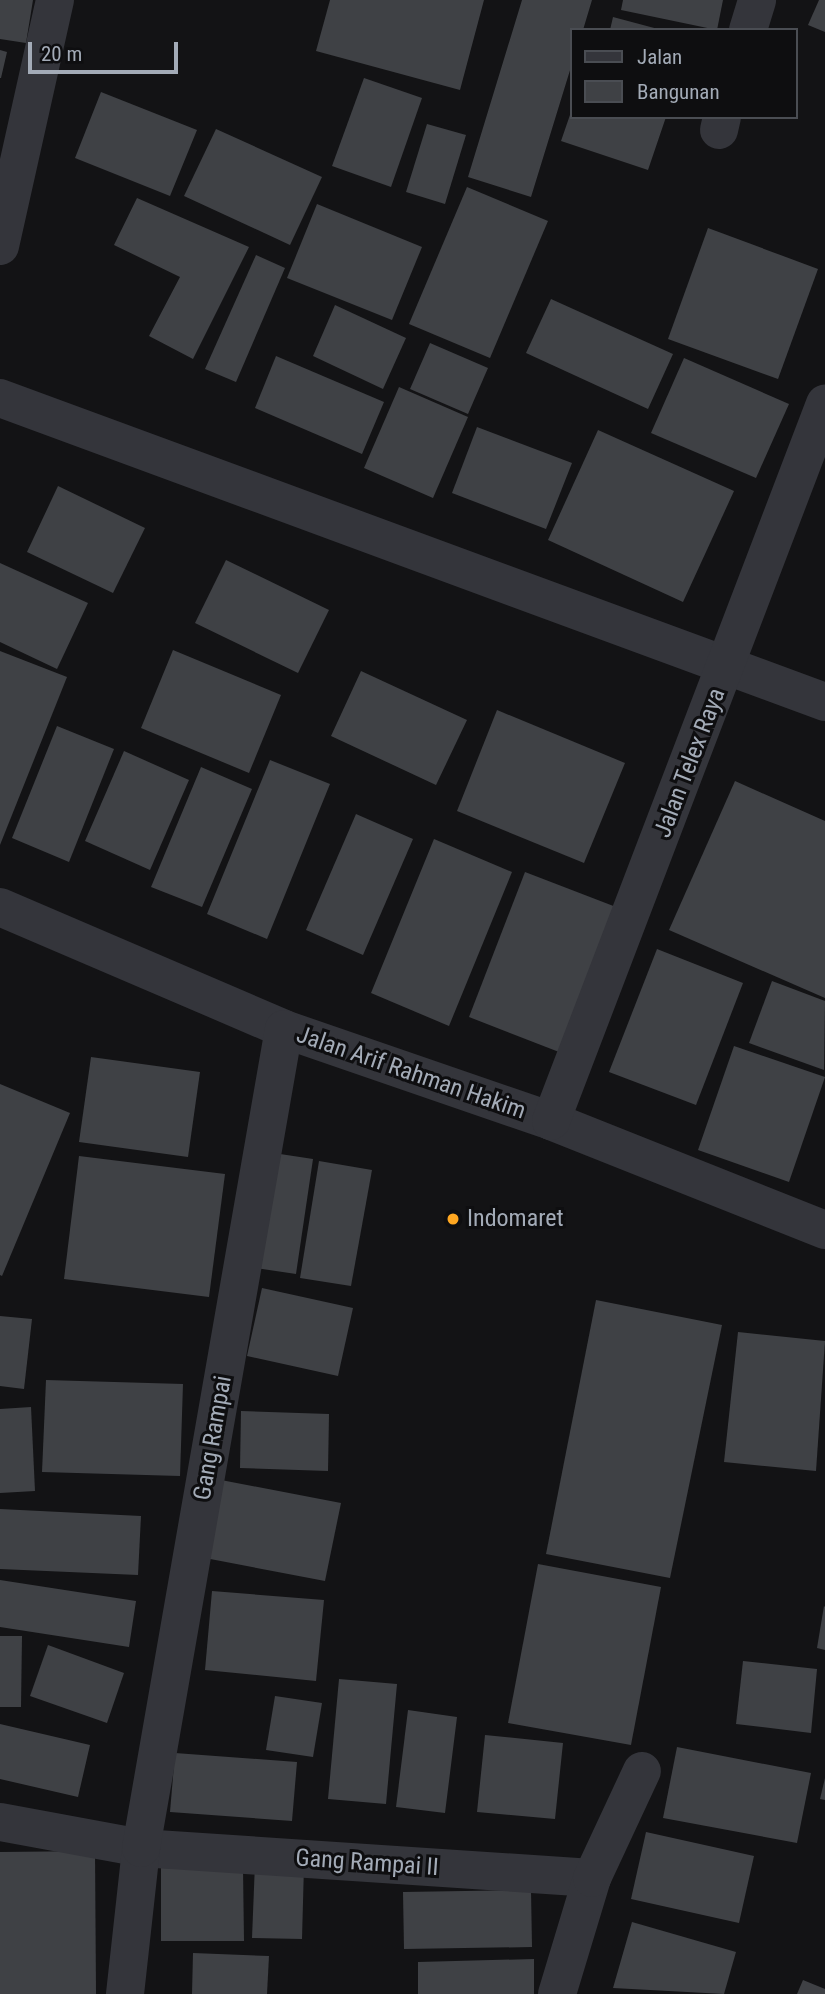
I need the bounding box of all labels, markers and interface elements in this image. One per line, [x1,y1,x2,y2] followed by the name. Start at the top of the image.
[32,28,182,72] scale bar
[570,28,797,119] legend
[41,42,82,66] text: 20 m
[637,45,682,69] text: Jalan
[637,80,720,104] text: Bangunan
[648,684,732,842] street label: Jalan Telex Raya
[293,1020,529,1126] street label: Jalan Arif Rahman Hakim
[467,1205,564,1233] place label: Indomaret
[445,1211,461,1227] marker: Indomaret
[188,1374,238,1502] street label: Gang Rampai
[295,1844,439,1882] street label: Gang Rampai II

